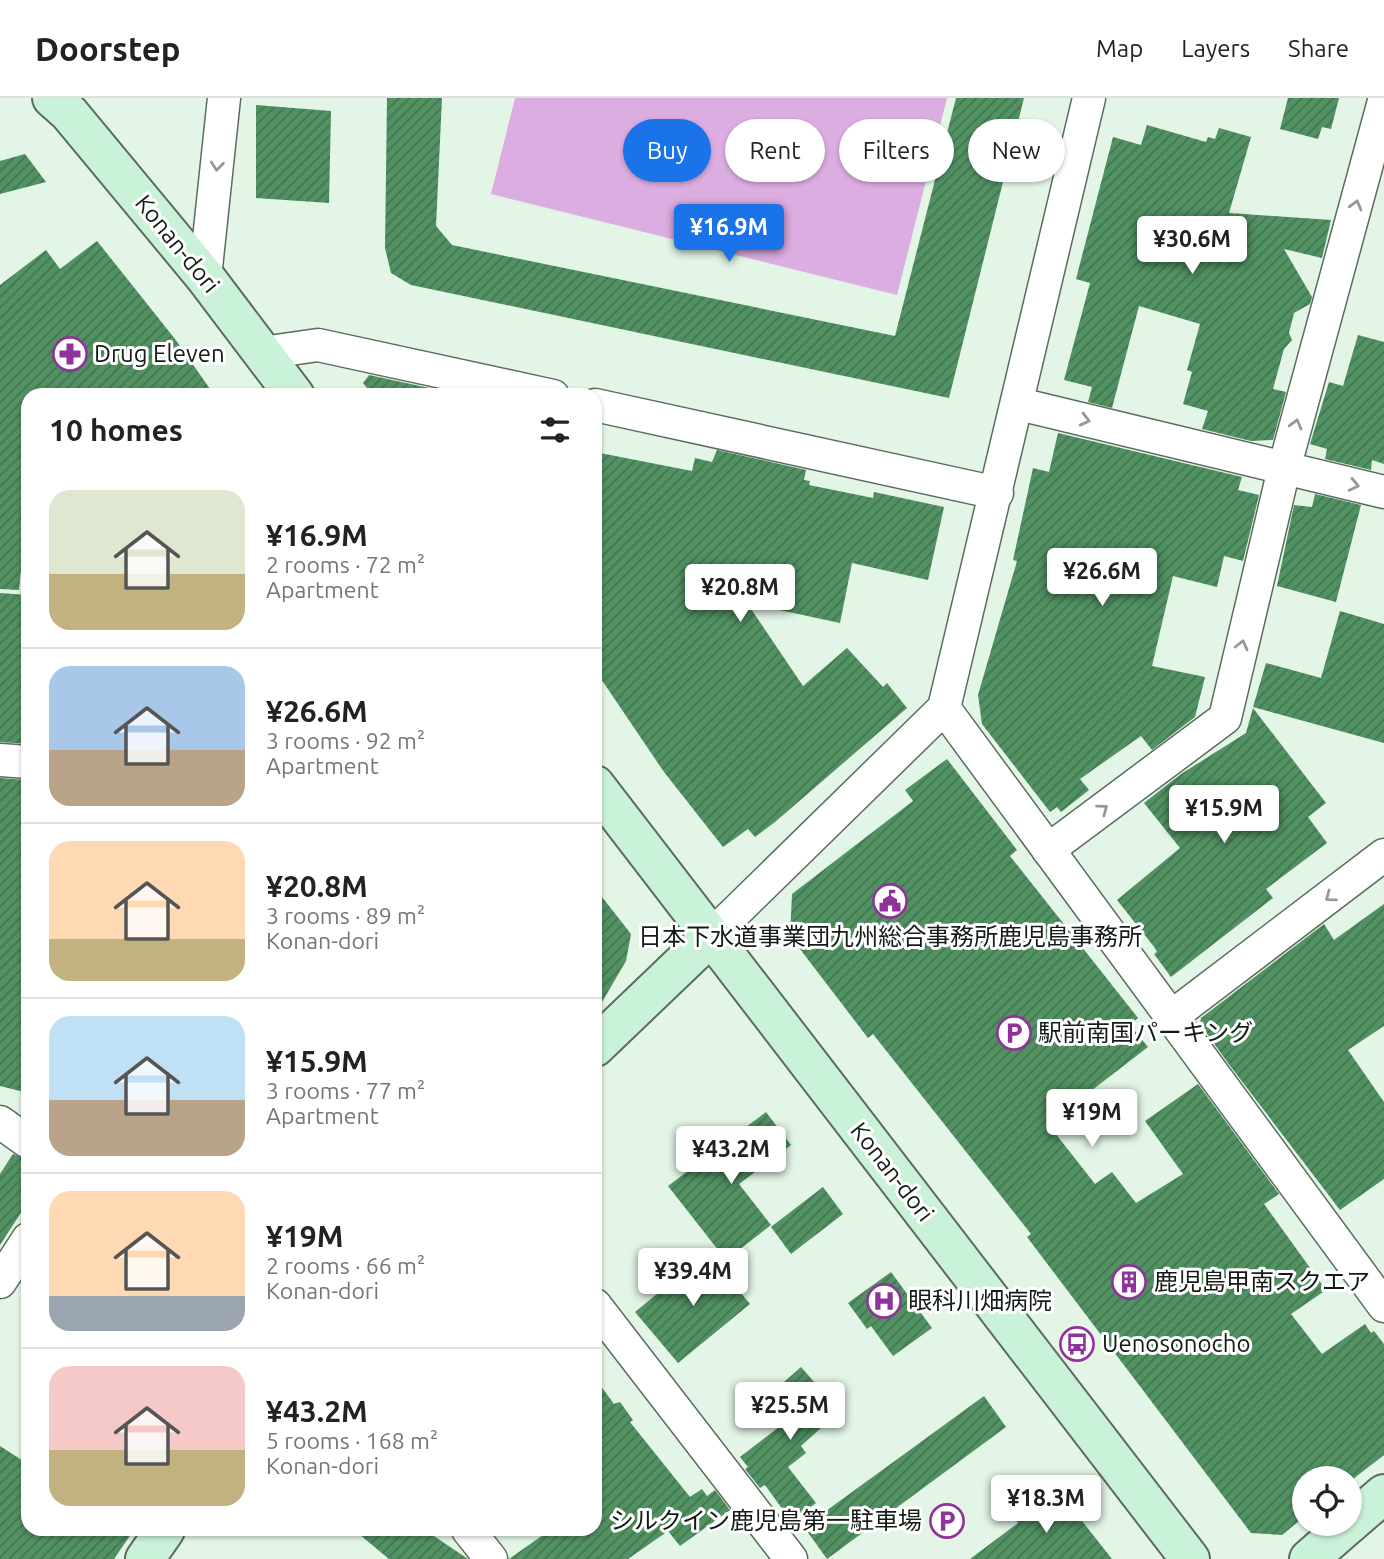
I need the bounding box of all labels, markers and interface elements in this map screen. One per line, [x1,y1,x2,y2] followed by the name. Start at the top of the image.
[35,30,180,67] text: Doorstep
[1096,35,1143,62] text: Map
[1181,35,1250,62] text: Layers
[1288,35,1349,62] text: Share
[623,119,711,182] chip: Buy
[725,119,825,182] chip: Rent
[839,119,954,182] chip: Filters
[968,119,1065,182] chip: New
[209,160,224,172] one-way arrow
[130,189,225,298] street label: Konan-dori
[1348,199,1362,211] one-way arrow
[672,204,786,264] pin: ¥16.9M
[690,214,768,239] text: ¥16.9M
[1135,216,1249,276] pin: ¥30.6M
[1153,226,1231,251] text: ¥30.6M
[51,335,89,373] pharmacy icon: Drug Eleven
[94,340,225,367] place label: Drug Eleven
[536,411,574,449] icon: filters
[1079,412,1091,426] one-way arrow
[49,413,183,447] text: 10 homes
[1288,418,1303,430] one-way arrow
[1348,477,1360,491] one-way arrow
[105,518,189,602] icon: home
[266,518,368,552] text: ¥16.9M
[1045,548,1159,608] pin: ¥26.6M
[266,552,425,577] text: 2 rooms · 72 m²
[1063,558,1141,583] text: ¥26.6M
[683,564,797,624] pin: ¥20.8M
[701,574,779,599] text: ¥20.8M
[266,577,379,602] text: Apartment
[1234,639,1248,651] one-way arrow
[105,694,189,778] icon: home
[266,694,368,728] text: ¥26.6M
[266,728,425,753] text: 3 rooms · 92 m²
[266,753,379,778] text: Apartment
[1167,786,1281,845] pin: ¥15.9M
[1185,795,1263,820] text: ¥15.9M
[1095,805,1107,818] one-way arrow
[105,869,189,953] icon: home
[266,869,368,903] text: ¥20.8M
[871,882,909,920] public building icon: 日本下水道事業団九州総合事務所鹿児島事務所
[1325,888,1337,901] one-way arrow
[266,903,425,928] text: 3 rooms · 89 m²
[638,923,1142,950] place label: 日本下水道事業団九州総合事務所鹿児島事務所
[266,928,379,953] text: Konan-dori
[995,1014,1033,1052] parking icon: 駅前南国パーキング
[1038,1019,1253,1046] place label: 駅前南国パーキング
[105,1044,189,1128] icon: home
[266,1044,368,1078] text: ¥15.9M
[266,1078,425,1103] text: 3 rooms · 77 m²
[1051,1090,1133,1149] pin: ¥19M
[1062,1099,1122,1124] text: ¥19M
[266,1103,379,1128] text: Apartment
[845,1117,939,1227] street label: Konan-dori
[674,1126,788,1186] pin: ¥43.2M
[692,1136,770,1161] text: ¥43.2M
[105,1219,189,1303] icon: home
[266,1219,343,1253] text: ¥19M
[636,1248,750,1308] pin: ¥39.4M
[266,1253,425,1278] text: 2 rooms · 66 m²
[654,1258,732,1283] text: ¥39.4M
[1110,1263,1148,1301] building icon: 鹿児島甲南スクエア
[1154,1268,1370,1295] place label: 鹿児島甲南スクエア
[266,1278,379,1303] text: Konan-dori
[865,1282,903,1320] hospital icon: 眼科川畑病院
[908,1287,1052,1314] place label: 眼科川畑病院
[1058,1325,1096,1363] bus stop icon: Uenosonocho
[1102,1330,1251,1357] place label: Uenosonocho
[733,1382,847,1442] pin: ¥25.5M
[751,1392,829,1417] text: ¥25.5M
[105,1394,189,1478] icon: home
[266,1394,368,1428] text: ¥43.2M
[266,1428,438,1453] text: 5 rooms · 168 m²
[266,1453,379,1478] text: Konan-dori
[1292,1466,1362,1536] map controls
[1292,1466,1362,1536] button: locate
[989,1476,1103,1535] pin: ¥18.3M
[1007,1485,1085,1510] text: ¥18.3M
[928,1502,966,1540] parking icon: シルクイン鹿児島第一駐車場
[610,1507,922,1534] place label: シルクイン鹿児島第一駐車場

